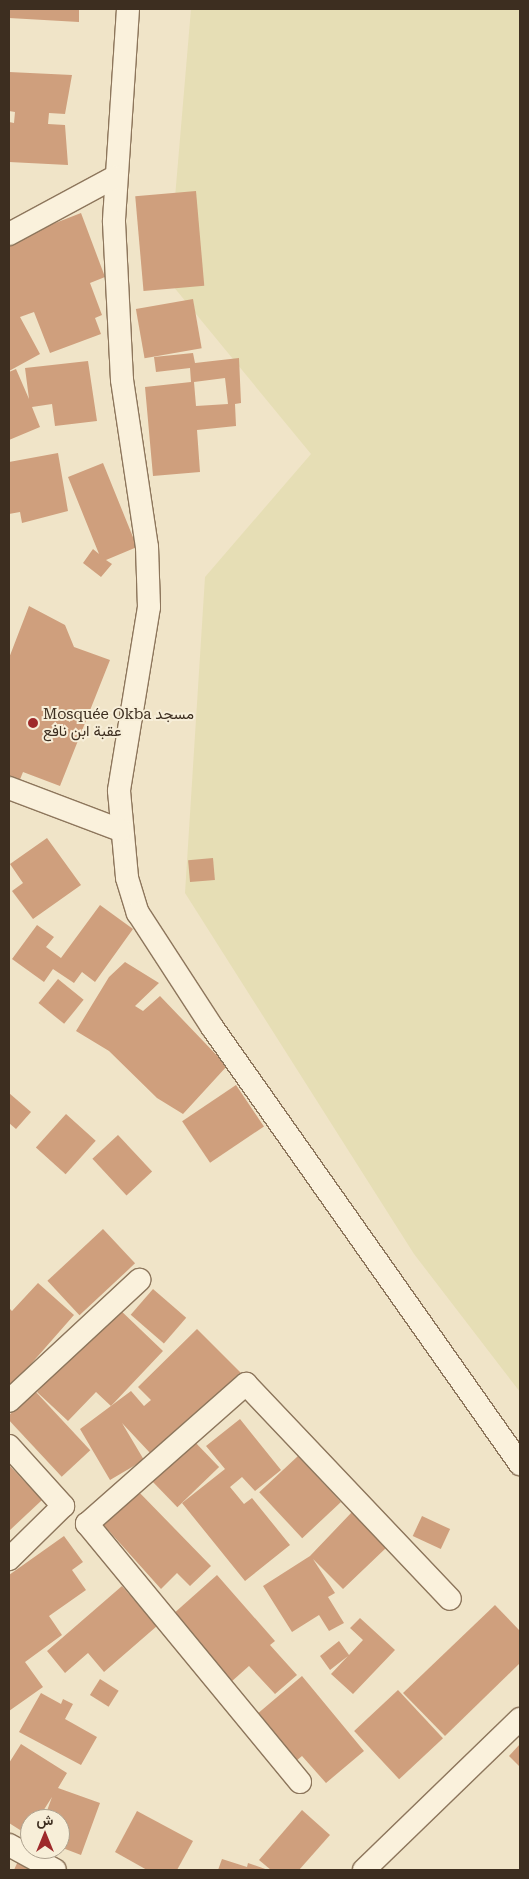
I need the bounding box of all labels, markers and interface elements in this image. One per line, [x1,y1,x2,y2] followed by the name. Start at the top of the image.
[43,705,194,740] place label: Mosquée Okba مسجد عقبة ابن نافع
[27,717,39,729] marker: Mosquée Okba مسجد عقبة ابن نافع
[20,1809,70,1859] north arrow
[37,1812,53,1828] text: ش

